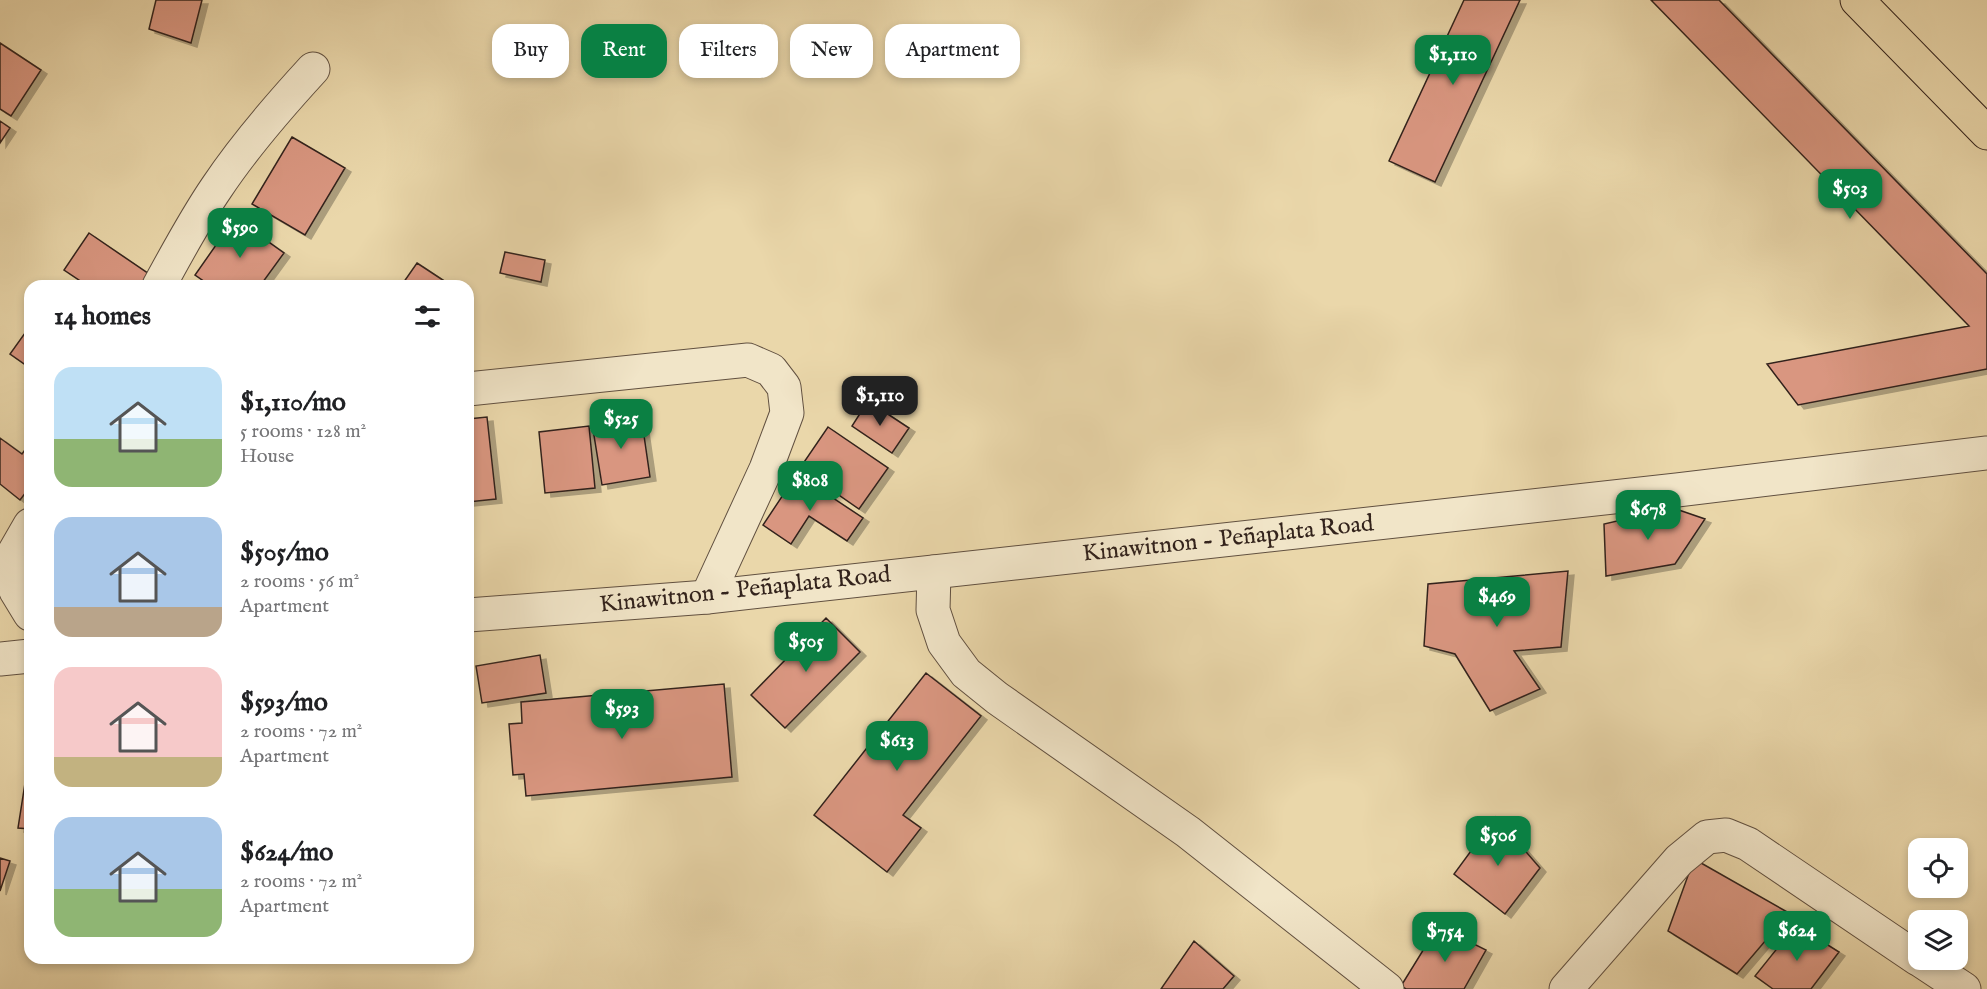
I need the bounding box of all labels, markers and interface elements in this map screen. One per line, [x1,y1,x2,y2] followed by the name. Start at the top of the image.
[492,24,569,78] chip: Buy
[581,24,667,78] chip: Rent
[679,24,778,78] chip: Filters
[790,24,873,78] chip: New
[885,24,1020,78] chip: Apartment
[1404,35,1502,86] pin: $1,110
[1429,42,1477,67] text: $1,110
[1814,169,1886,220] pin: $503
[1832,176,1868,201] text: $503
[204,208,276,259] pin: $590
[222,215,258,240] text: $590
[54,300,151,333] text: 14 homes
[411,300,444,333] icon: filters
[831,376,929,427] pin: $1,110
[856,383,904,408] text: $1,110
[240,386,346,419] text: $1,110/mo
[102,391,174,463] icon: home
[585,399,657,450] pin: $525
[604,406,638,431] text: $525
[240,419,366,444] text: 5 rooms · 128 m²
[240,444,294,469] text: House
[774,461,846,512] pin: $808
[792,468,828,493] text: $808
[1612,490,1684,541] pin: $678
[1630,497,1666,522] text: $678
[1081,508,1375,570] street label: Kinawitnon - Peñaplata Road
[240,536,329,569] text: $505/mo
[102,541,174,613] icon: home
[598,559,892,621] street label: Kinawitnon - Peñaplata Road
[240,569,359,594] text: 2 rooms · 56 m²
[1461,577,1533,628] pin: $469
[1478,584,1516,609] text: $469
[240,594,329,619] text: Apartment
[770,622,842,673] pin: $505
[788,629,824,654] text: $505
[240,686,328,719] text: $593/mo
[586,689,658,740] pin: $593
[102,691,174,763] icon: home
[605,696,639,721] text: $593
[240,719,362,744] text: 2 rooms · 72 m²
[861,721,933,772] pin: $613
[880,728,914,753] text: $613
[240,744,329,769] text: Apartment
[1462,816,1534,867] pin: $506
[1480,823,1516,848] text: $506
[240,836,333,869] text: $624/mo
[1908,838,1968,970] map controls
[1908,838,1968,898] button: locate
[102,841,174,913] icon: home
[240,869,362,894] text: 2 rooms · 72 m²
[240,894,329,919] text: Apartment
[1908,910,1968,970] button: layers
[1761,911,1833,962] pin: $624
[1409,912,1481,963] pin: $754
[1778,918,1816,943] text: $624
[1426,919,1464,944] text: $754

